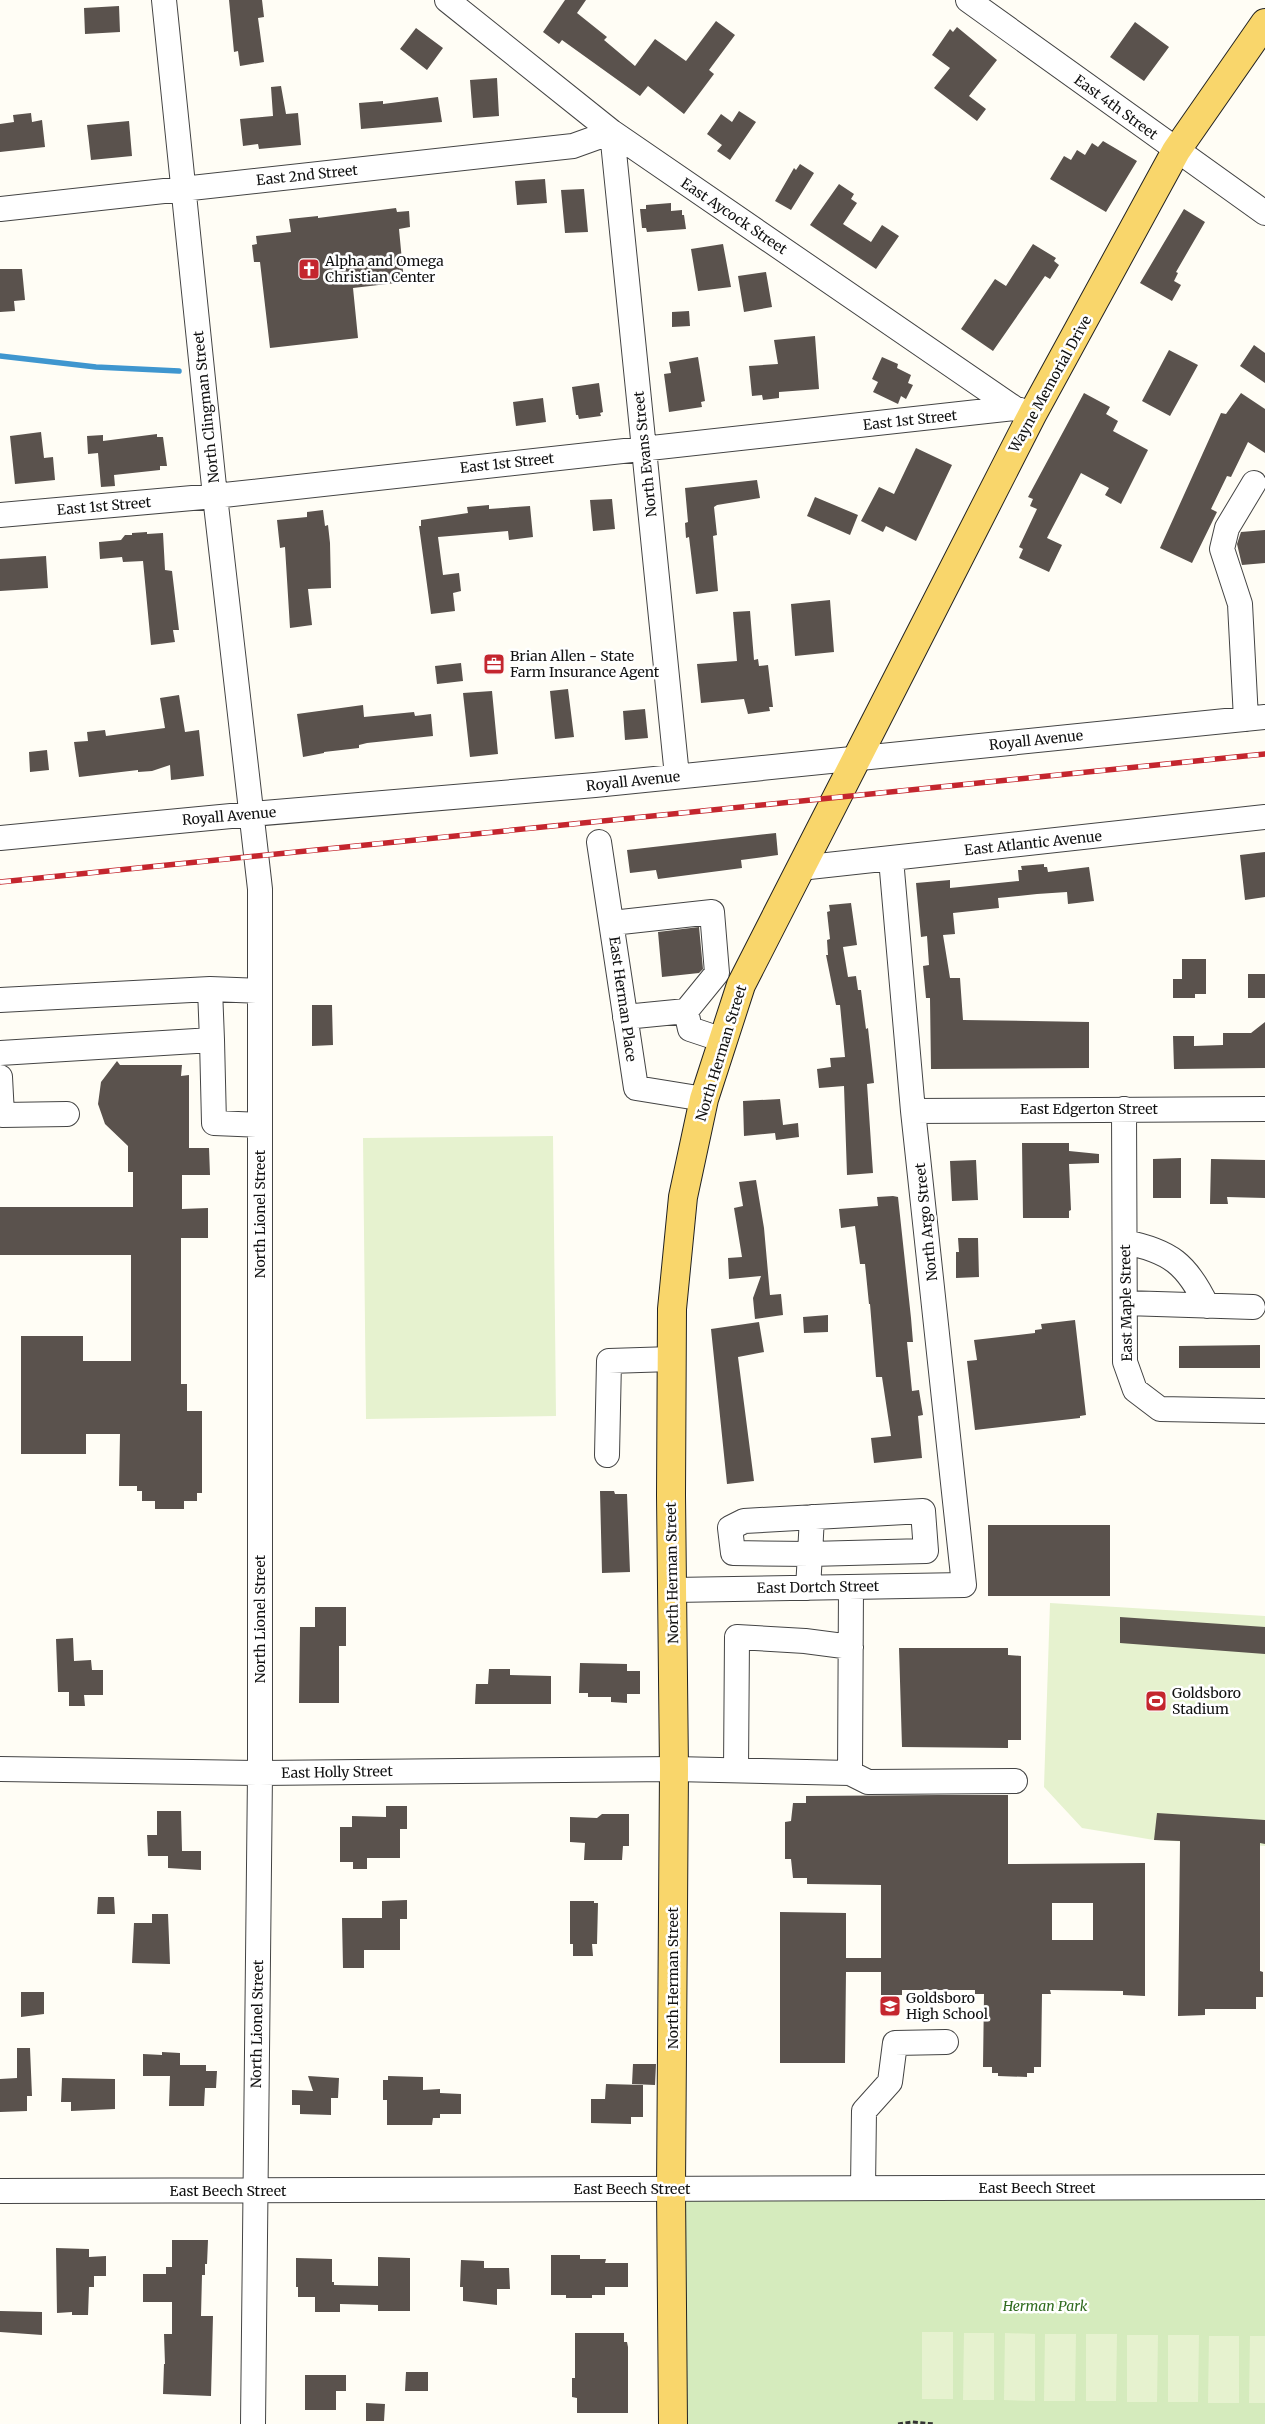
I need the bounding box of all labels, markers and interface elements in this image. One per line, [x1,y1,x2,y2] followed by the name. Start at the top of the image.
[1071,71,1162,144] street label: East 4th Street
[255,161,359,189] street label: East 2nd Street
[678,174,791,258] street label: East Aycock Street
[324,252,444,286] place label: Alpha and Omega Christian Center
[297,257,321,281] church icon: Alpha and Omega Christian Center
[1004,312,1095,457] street label: Wayne Memorial Drive
[189,329,223,484] street label: North Clingman Street
[629,390,661,518] street label: North Evans Street
[862,406,958,434] street label: East 1st Street
[459,449,555,477] street label: East 1st Street
[56,493,152,519] street label: East 1st Street
[510,647,660,681] place label: Brian Allen - State Farm Insurance Agent
[482,652,506,676] office icon: Brian Allen - State Farm Insurance Agent
[988,726,1084,754] street label: Royall Avenue
[585,767,681,795] street label: Royall Avenue
[181,803,277,829] street label: Royall Avenue
[963,827,1103,859] street label: East Atlantic Avenue
[605,935,641,1063] street label: East Herman Place
[692,982,750,1123] street label: North Herman Street
[1020,1100,1159,1118] street label: East Edgerton Street
[251,1149,269,1278] street label: North Lionel Street
[911,1161,941,1282] street label: North Argo Street
[1116,1244,1136,1362] street label: East Maple Street
[662,1501,682,1644] street label: North Herman Street
[251,1554,269,1683] street label: North Lionel Street
[757,1577,880,1597] street label: East Dortch Street
[1172,1684,1241,1718] place label: Goldsboro Stadium
[1144,1689,1168,1713] sports icon: Goldsboro Stadium
[281,1762,393,1782] street label: East Holly Street
[664,1907,682,2049] street label: North Herman Street
[247,1959,267,2088] street label: North Lionel Street
[906,1989,989,2023] place label: Goldsboro High School
[878,1994,902,2018] school or university icon: Goldsboro High School
[979,2179,1096,2197] street label: East Beech Street
[574,2180,691,2198] street label: East Beech Street
[170,2182,287,2200] street label: East Beech Street
[1002,2297,1088,2315] park label: Herman Park

